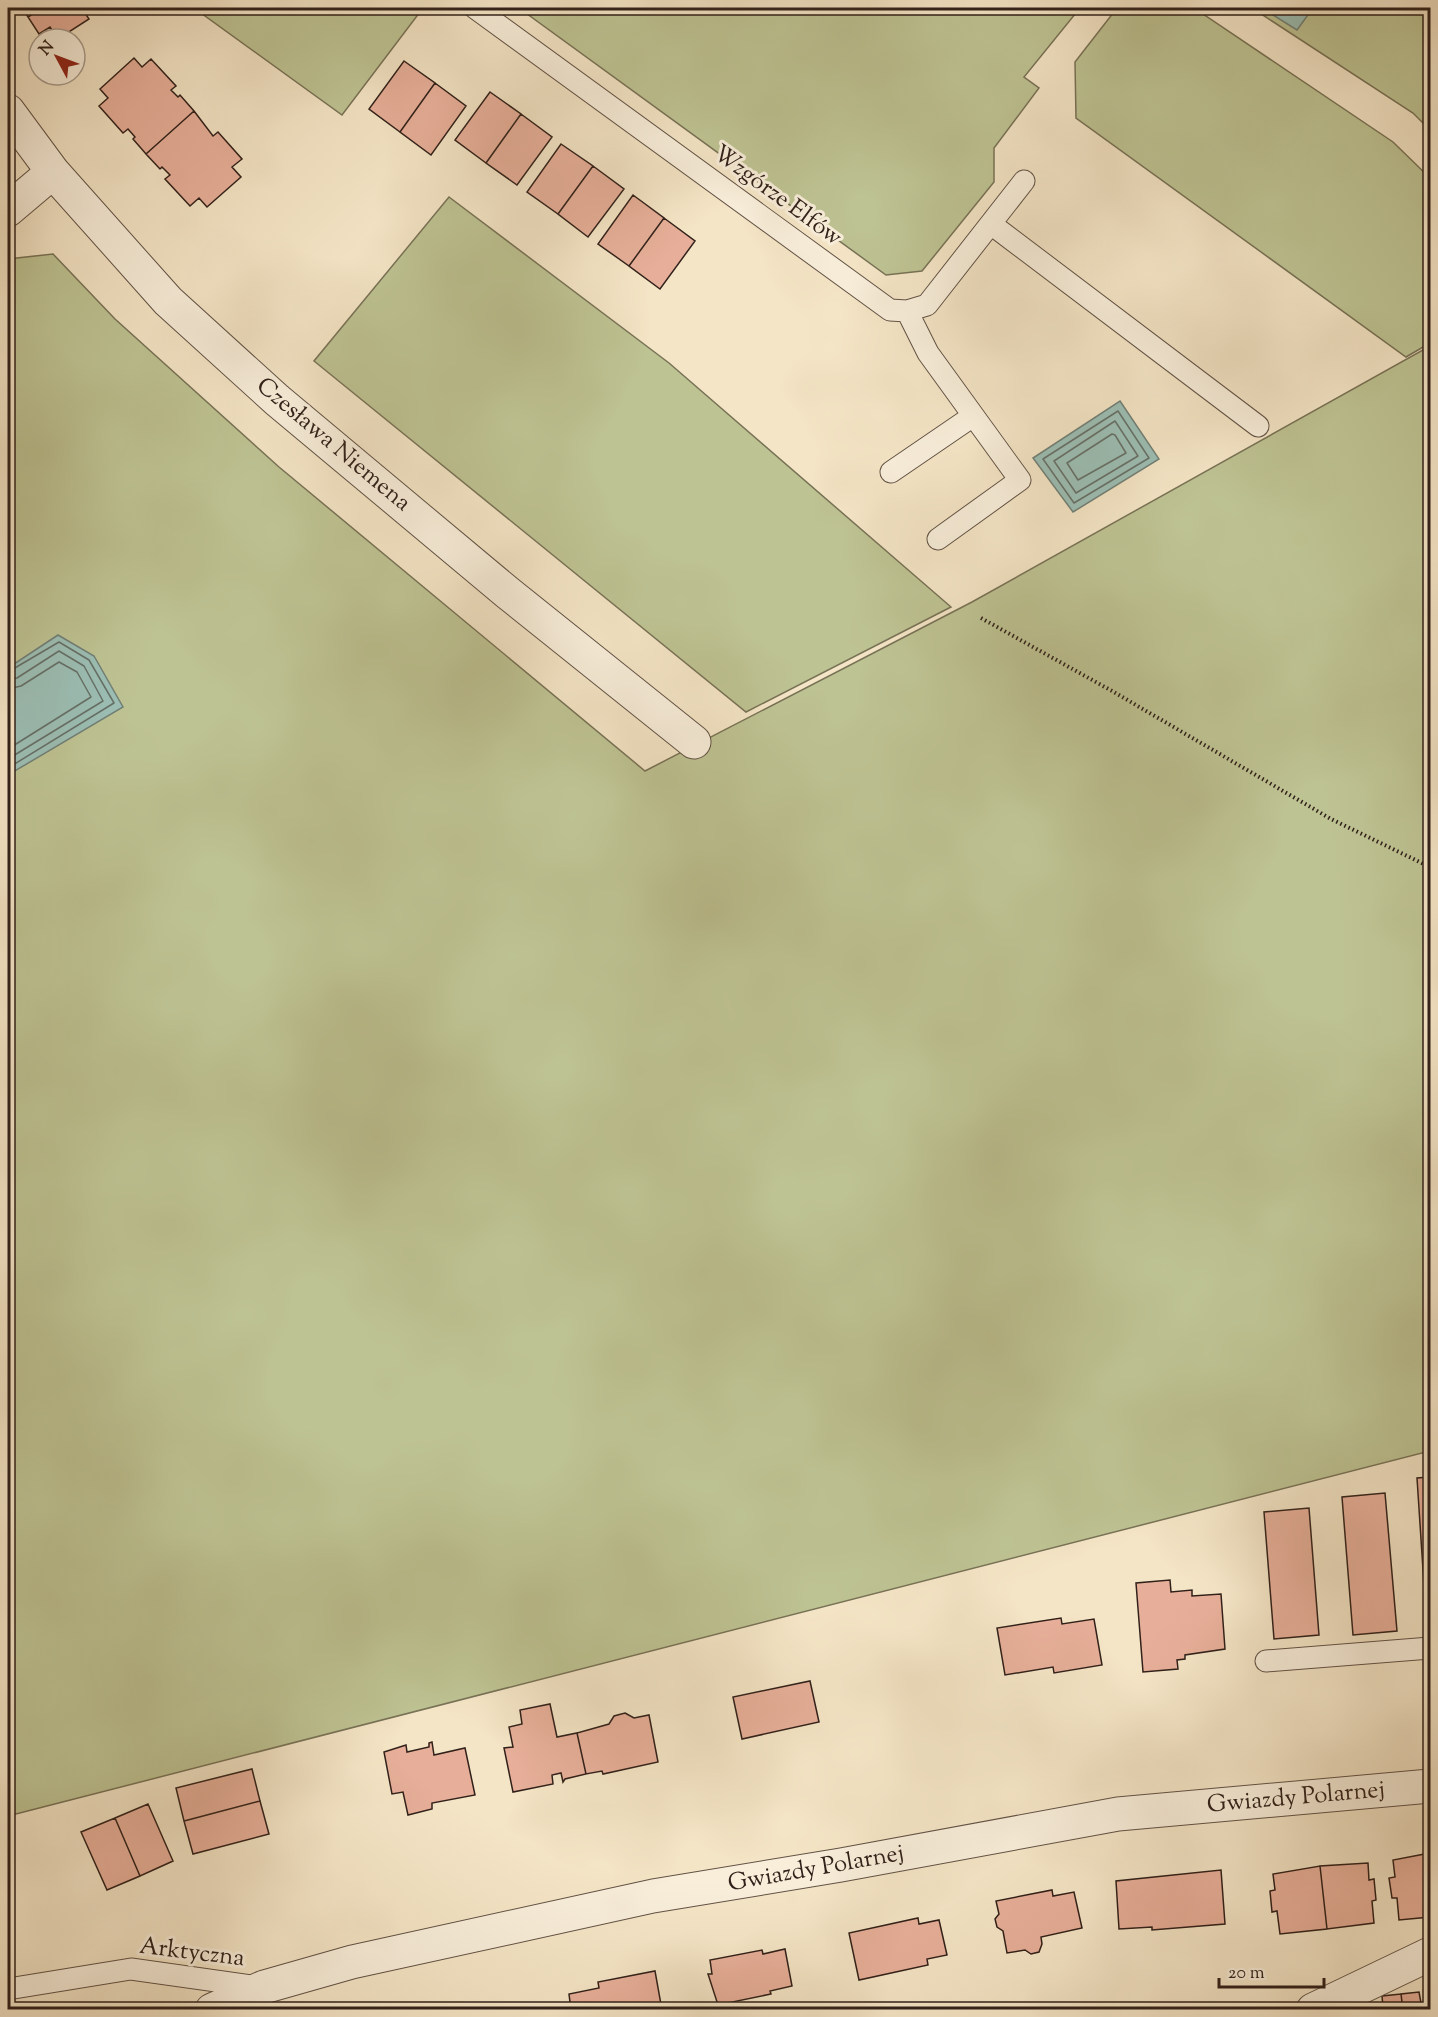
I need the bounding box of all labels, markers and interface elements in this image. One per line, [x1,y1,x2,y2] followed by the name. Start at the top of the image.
[27,27,87,87] north arrow
[35,36,61,61] text: N
[705,137,849,255] street label: Wzgórze Elfów
[248,370,418,520] street label: Czesława Niemena
[1206,1773,1386,1823] street label: Gwiazdy Polarnej
[725,1837,907,1901] street label: Gwiazdy Polarnej
[138,1930,246,1976] street label: Arktyczna
[1219,1951,1324,1989] scale bar
[1228,1961,1265,1987] text: 20 m

